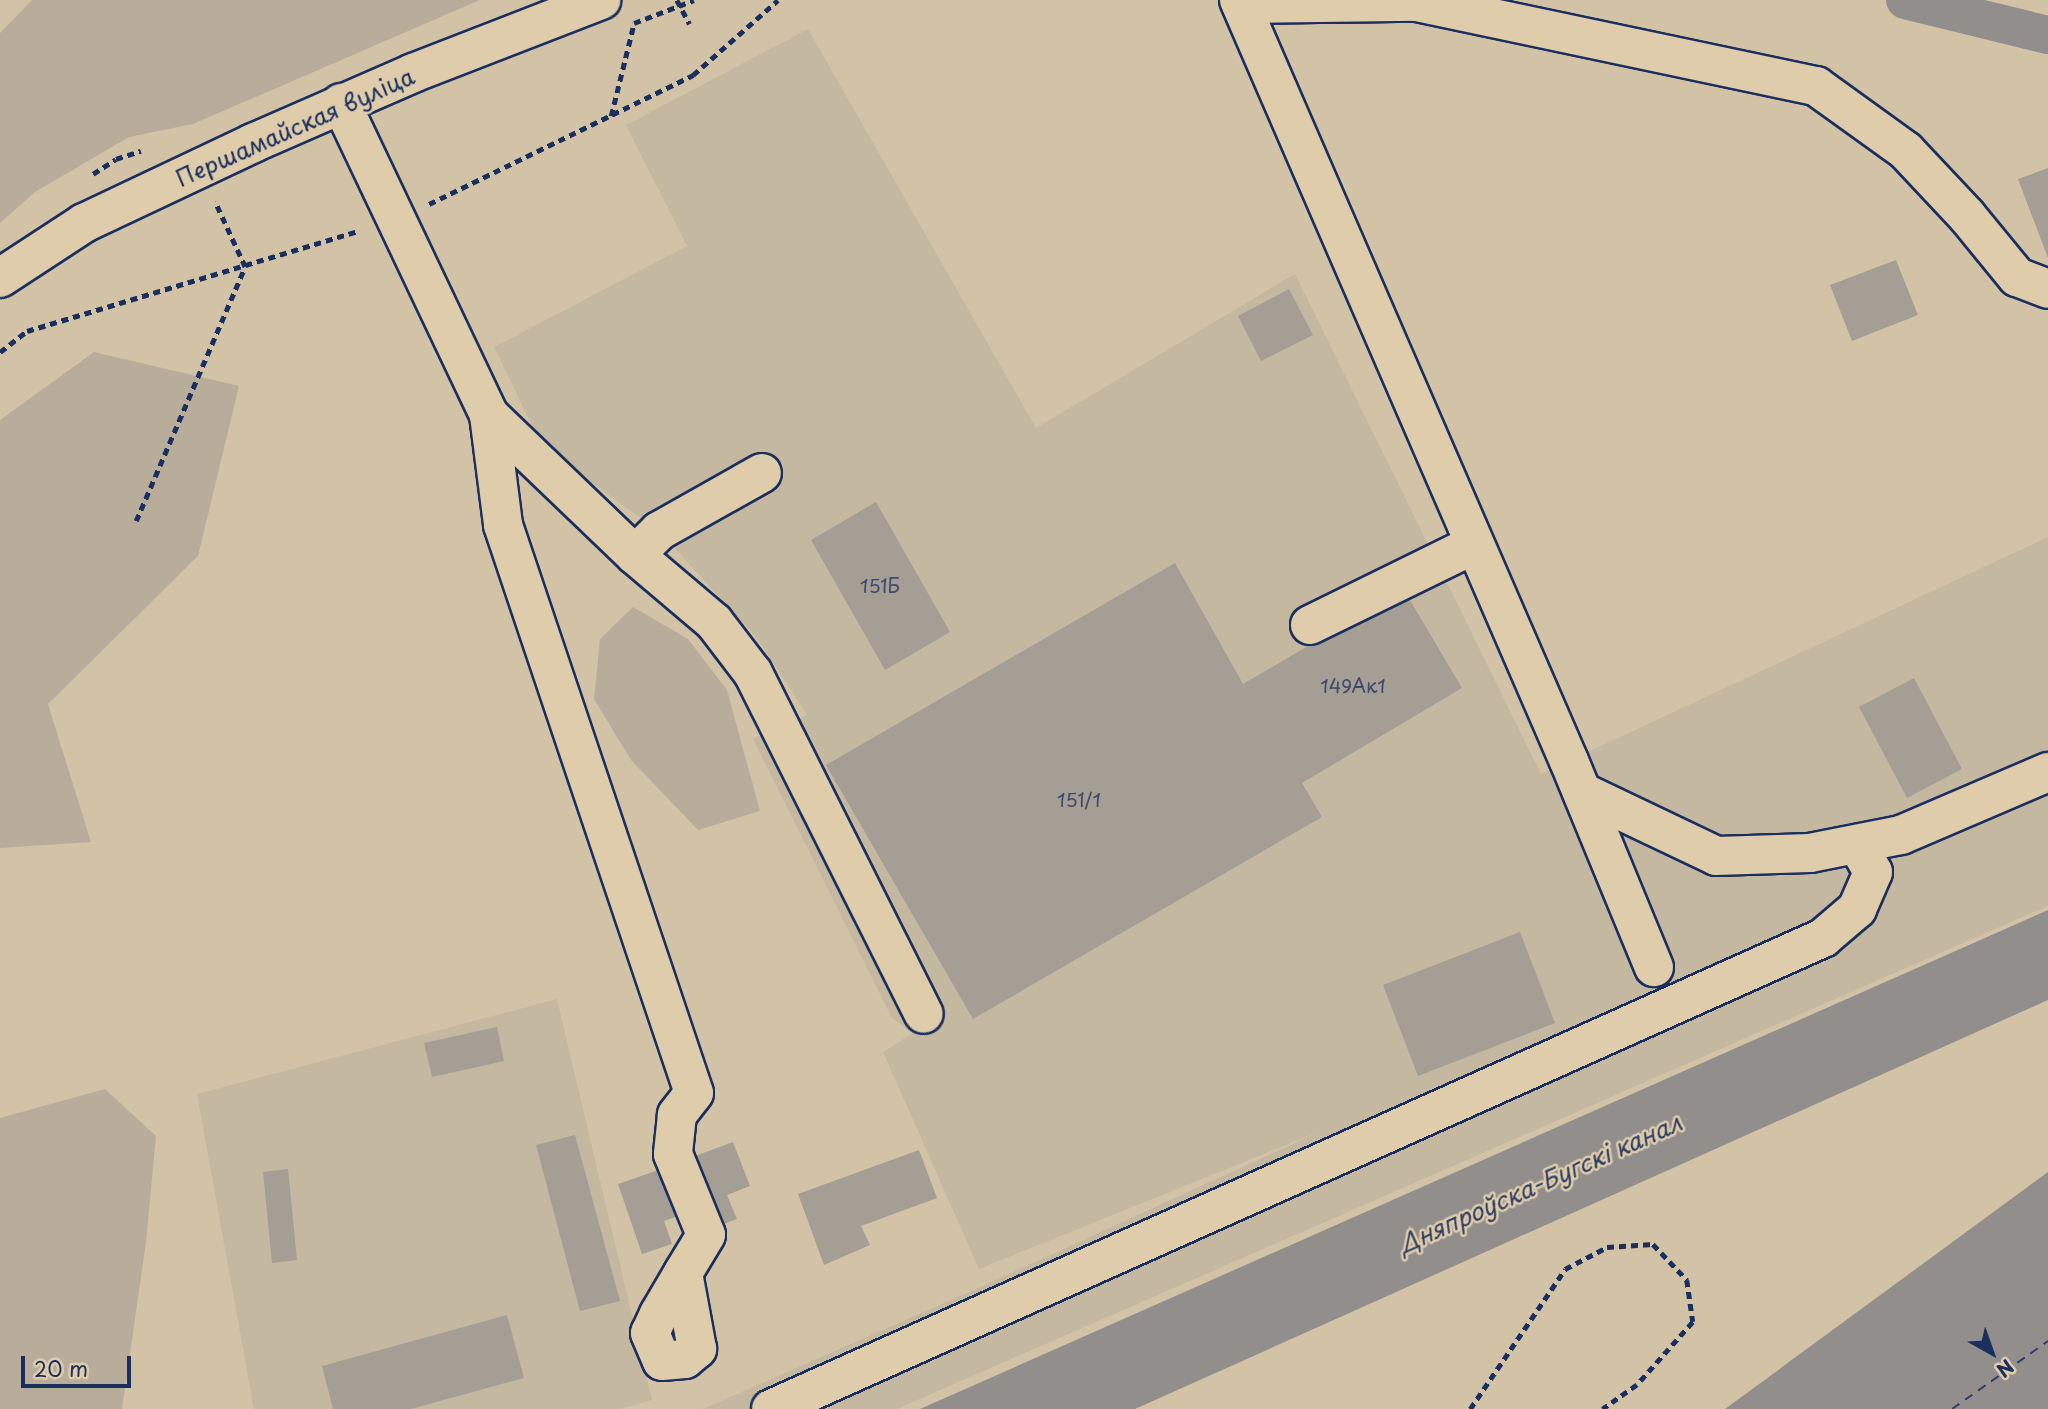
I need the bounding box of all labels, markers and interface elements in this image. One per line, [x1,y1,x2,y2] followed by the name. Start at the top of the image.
[171,62,419,192] street label: Першамайская вуліца
[860,575,900,597] house number: 151Б
[1320,675,1386,697] house number: 149Ак1
[1057,789,1101,811] house number: 151/1
[1394,1107,1686,1259] water label: Дняпроўска-Бугскі канал
[1957,1318,2027,1388] north arrow
[24,1342,135,1386] scale bar
[34,1352,88,1384] text: 20 m
[1991,1354,2020,1385] text: N

